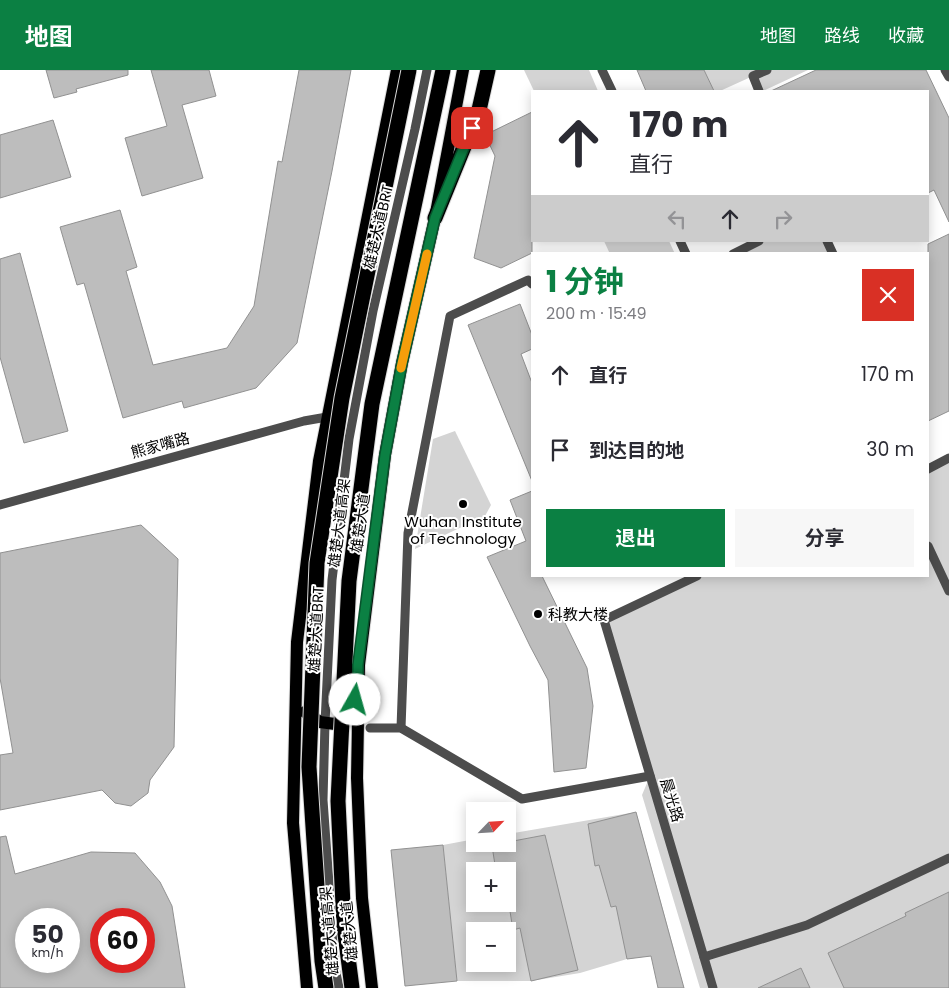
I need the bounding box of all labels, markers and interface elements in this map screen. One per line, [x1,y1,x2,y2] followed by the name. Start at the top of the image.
[25,20,73,53] text: 地图
[760,23,796,48] text: 地图
[824,23,860,48] text: 路线
[888,23,924,48] text: 收藏
[629,100,728,149] text: 170 m
[451,107,493,149] pin
[546,110,611,175] icon: ahead
[458,114,486,142] icon: arrive
[629,149,673,180] text: 直行
[358,183,398,271] street label: 雄楚大道BRT
[663,205,691,233] icon: left
[716,205,744,233] icon: ahead
[769,205,797,233] icon: right
[546,260,624,303] text: 1 分钟
[862,269,914,321] button: close
[546,302,647,325] text: 200 m · 15:49
[546,361,574,389] icon: ahead
[861,361,914,388] text: 170 m
[589,362,627,389] text: 直行
[128,427,192,463] street label: 熊家嘴路
[546,436,574,464] icon: arrive
[866,436,914,463] text: 30 m
[589,437,684,464] text: 到达目的地
[323,477,355,569] street label: 雄楚大道高架
[345,492,375,554] street label: 雄楚大道
[457,498,469,510] marker: Wuhan Institute of Technology
[546,509,725,567] button: 退出
[735,509,914,567] button: 分享
[404,511,522,549] place label: Wuhan Institute of Technology
[303,585,329,673] street label: 雄楚大道BRT
[548,604,608,625] place label: 科教大楼
[532,608,544,620] marker: 科教大楼
[328,673,380,725] position arrow
[655,775,689,825] street label: 晨光路
[466,802,516,852] north arrow
[466,802,516,972] map controls
[466,862,516,912] button: +
[315,885,343,977] street label: 雄楚大道高架
[335,900,363,962] street label: 雄楚大道
[90,908,155,973] speed limit sign: 60
[31,917,64,952] text: 50
[466,922,516,972] button: −
[32,944,63,961] text: km/h

